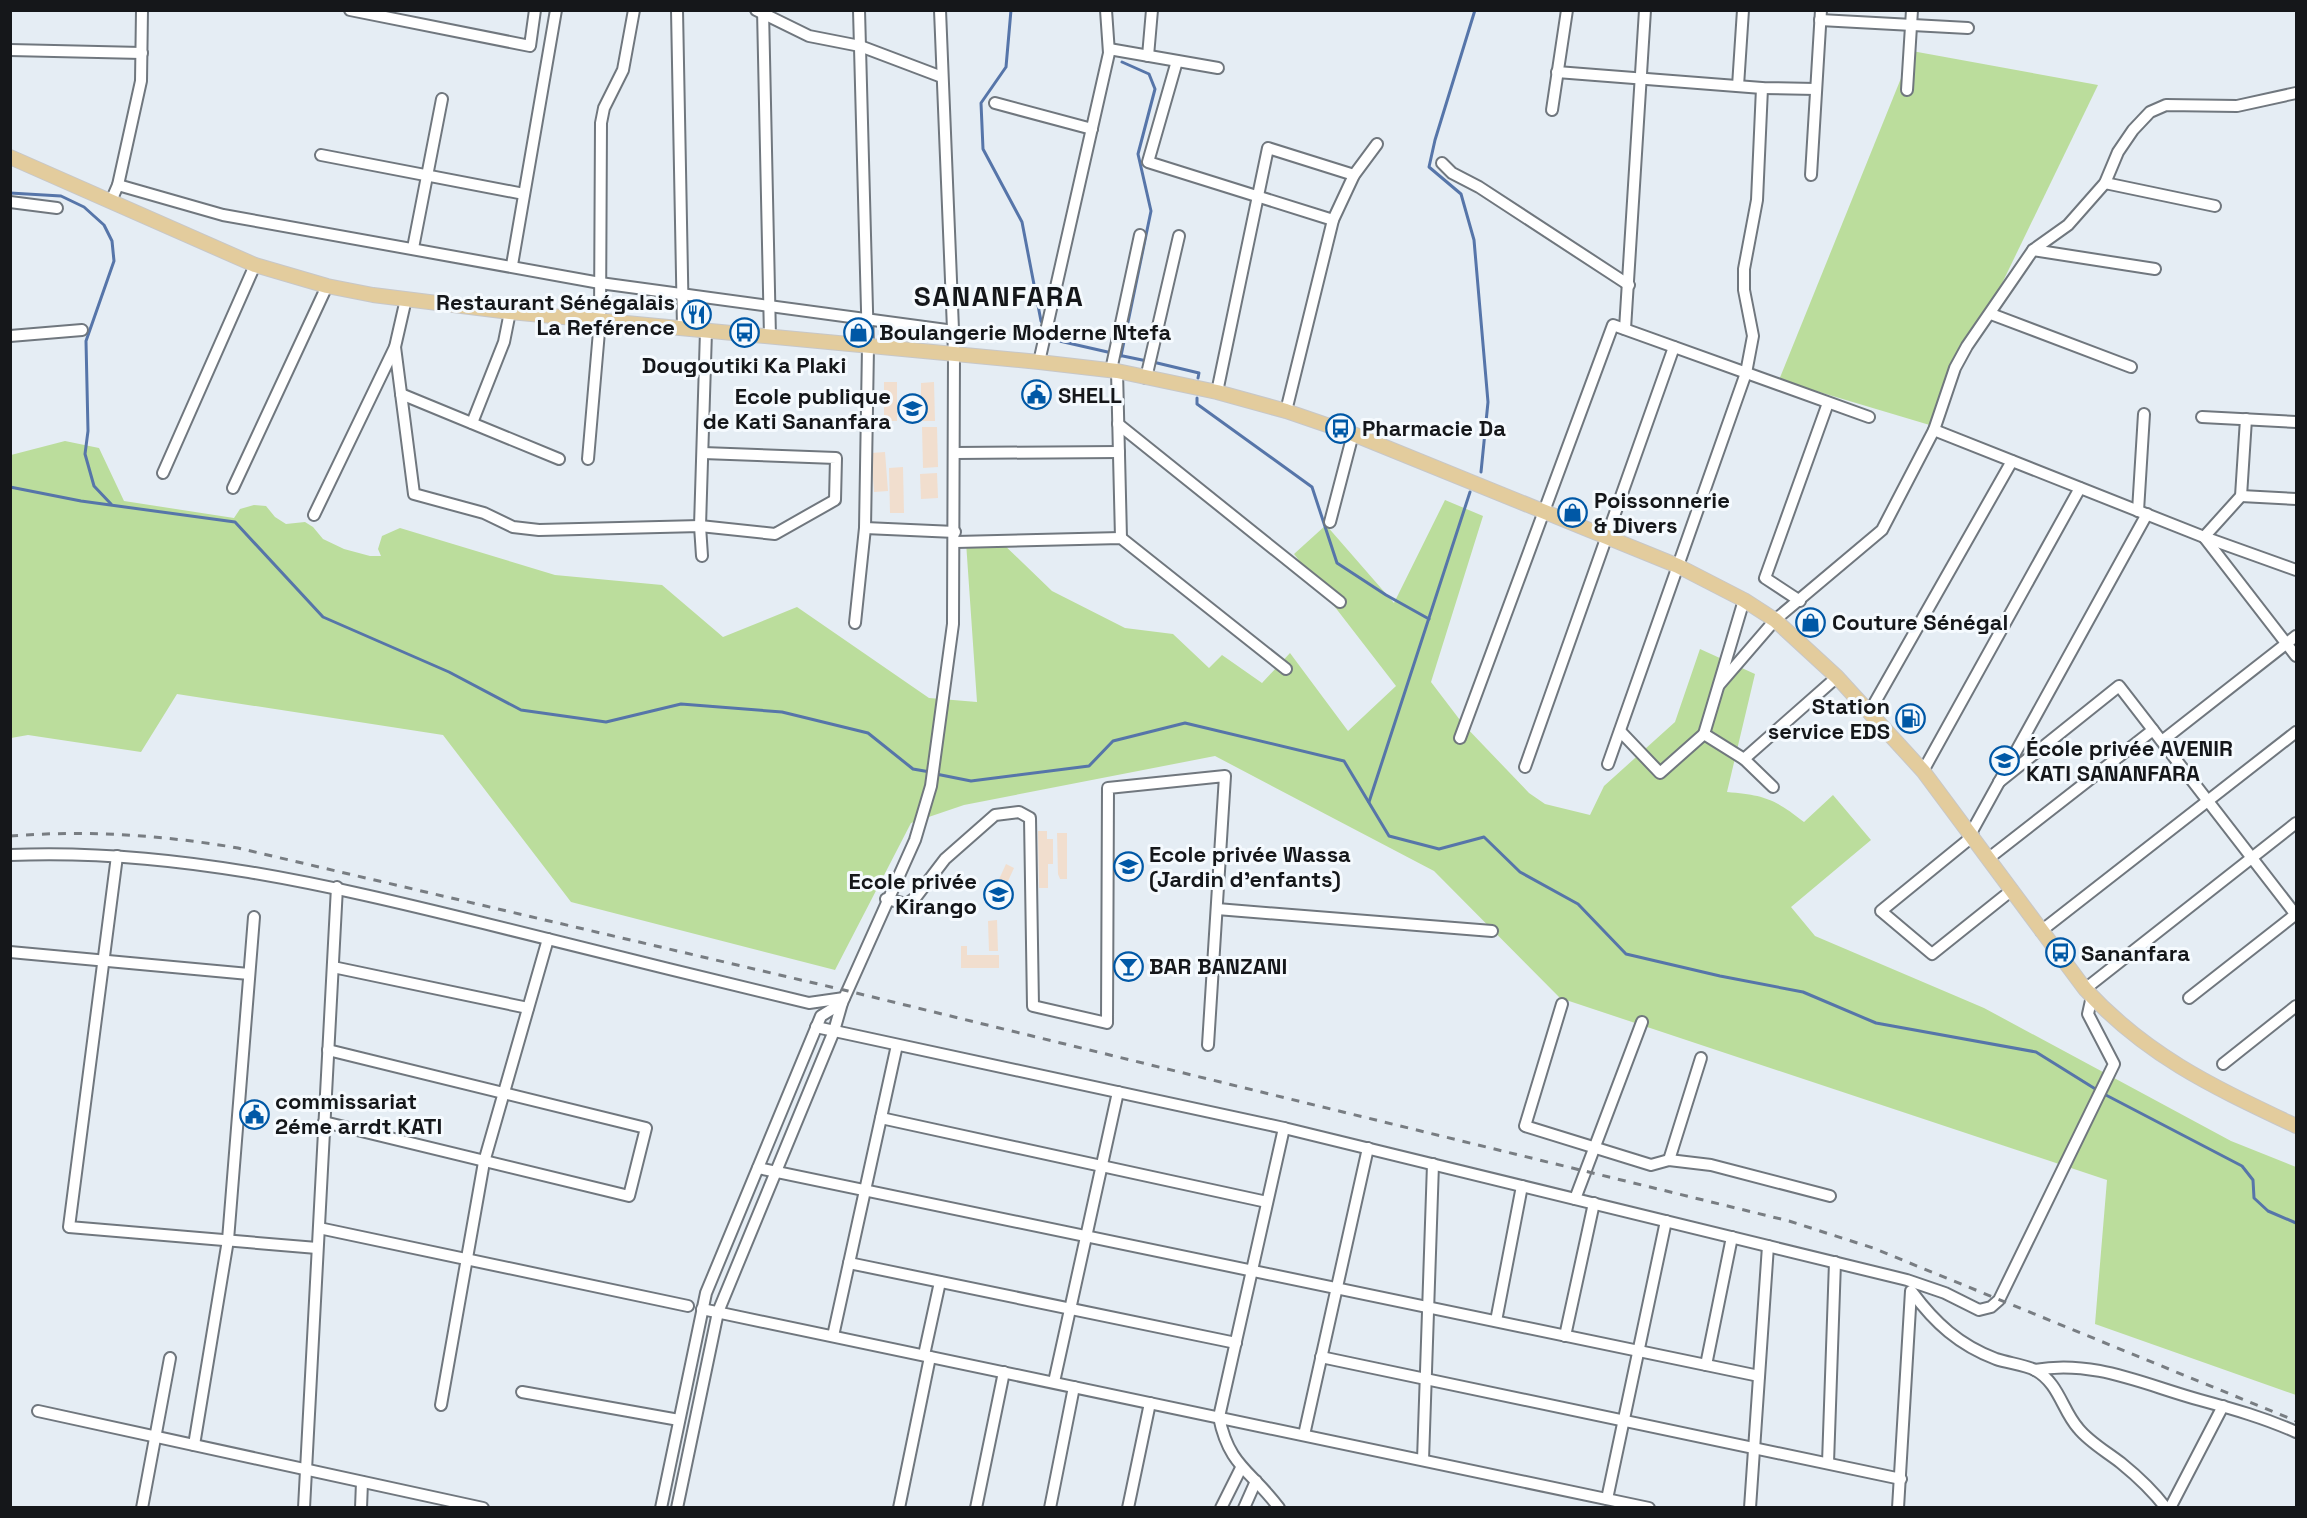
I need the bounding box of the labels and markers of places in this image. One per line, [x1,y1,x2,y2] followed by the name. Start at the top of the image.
[436,288,675,341] place label: Restaurant Sénégalais La Reférence
[680,299,712,331] restaurant icon: Restaurant Sénégalais La Reférence
[842,316,874,348] shop icon: Boulangerie Moderne Ntefa
[728,317,760,349] bus stop icon: Dougoutiki Ka Plaki
[879,318,1172,346] place label: Boulangerie Moderne Ntefa
[642,351,846,379] place label: Dougoutiki Ka Plaki
[1021,379,1053,411] public building icon: SHELL
[1058,381,1122,409] place label: SHELL
[703,382,891,435] place label: Ecole publique de Kati Sananfara
[896,393,928,425] school or university icon: Ecole publique de Kati Sananfara
[1325,412,1357,444] bus stop icon: Pharmacie Da
[1362,414,1506,442] place label: Pharmacie Da
[1594,486,1730,539] place label: Poissonnerie & Divers
[1557,497,1589,529] shop icon: Poissonnerie & Divers
[1795,606,1827,638] shop icon: Couture Sénégal
[1832,608,2008,636] place label: Couture Sénégal
[1768,692,1890,745] place label: Station service EDS
[1895,703,1927,735] fuel station icon: Station service EDS
[2026,734,2233,787] place label: École privée AVENIR KATI SANANFARA
[1989,745,2021,777] school or university icon: École privée AVENIR KATI SANANFARA
[1149,840,1351,893] place label: Ecole privée Wassa (Jardin d'enfants)
[1112,851,1144,883] school or university icon: Ecole privée Wassa (Jardin d'enfants)
[849,867,977,920] place label: Ecole privée Kirango
[982,878,1014,910] school or university icon: Ecole privée Kirango
[2044,937,2076,969] bus stop icon: Sananfara
[2081,939,2190,967] place label: Sananfara
[1112,950,1144,982] bar icon: BAR BANZANI
[1149,952,1287,980] place label: BAR BANZANI
[275,1087,442,1140] place label: commissariat 2éme arrdt KATI
[238,1098,270,1130] public building icon: commissariat 2éme arrdt KATI

